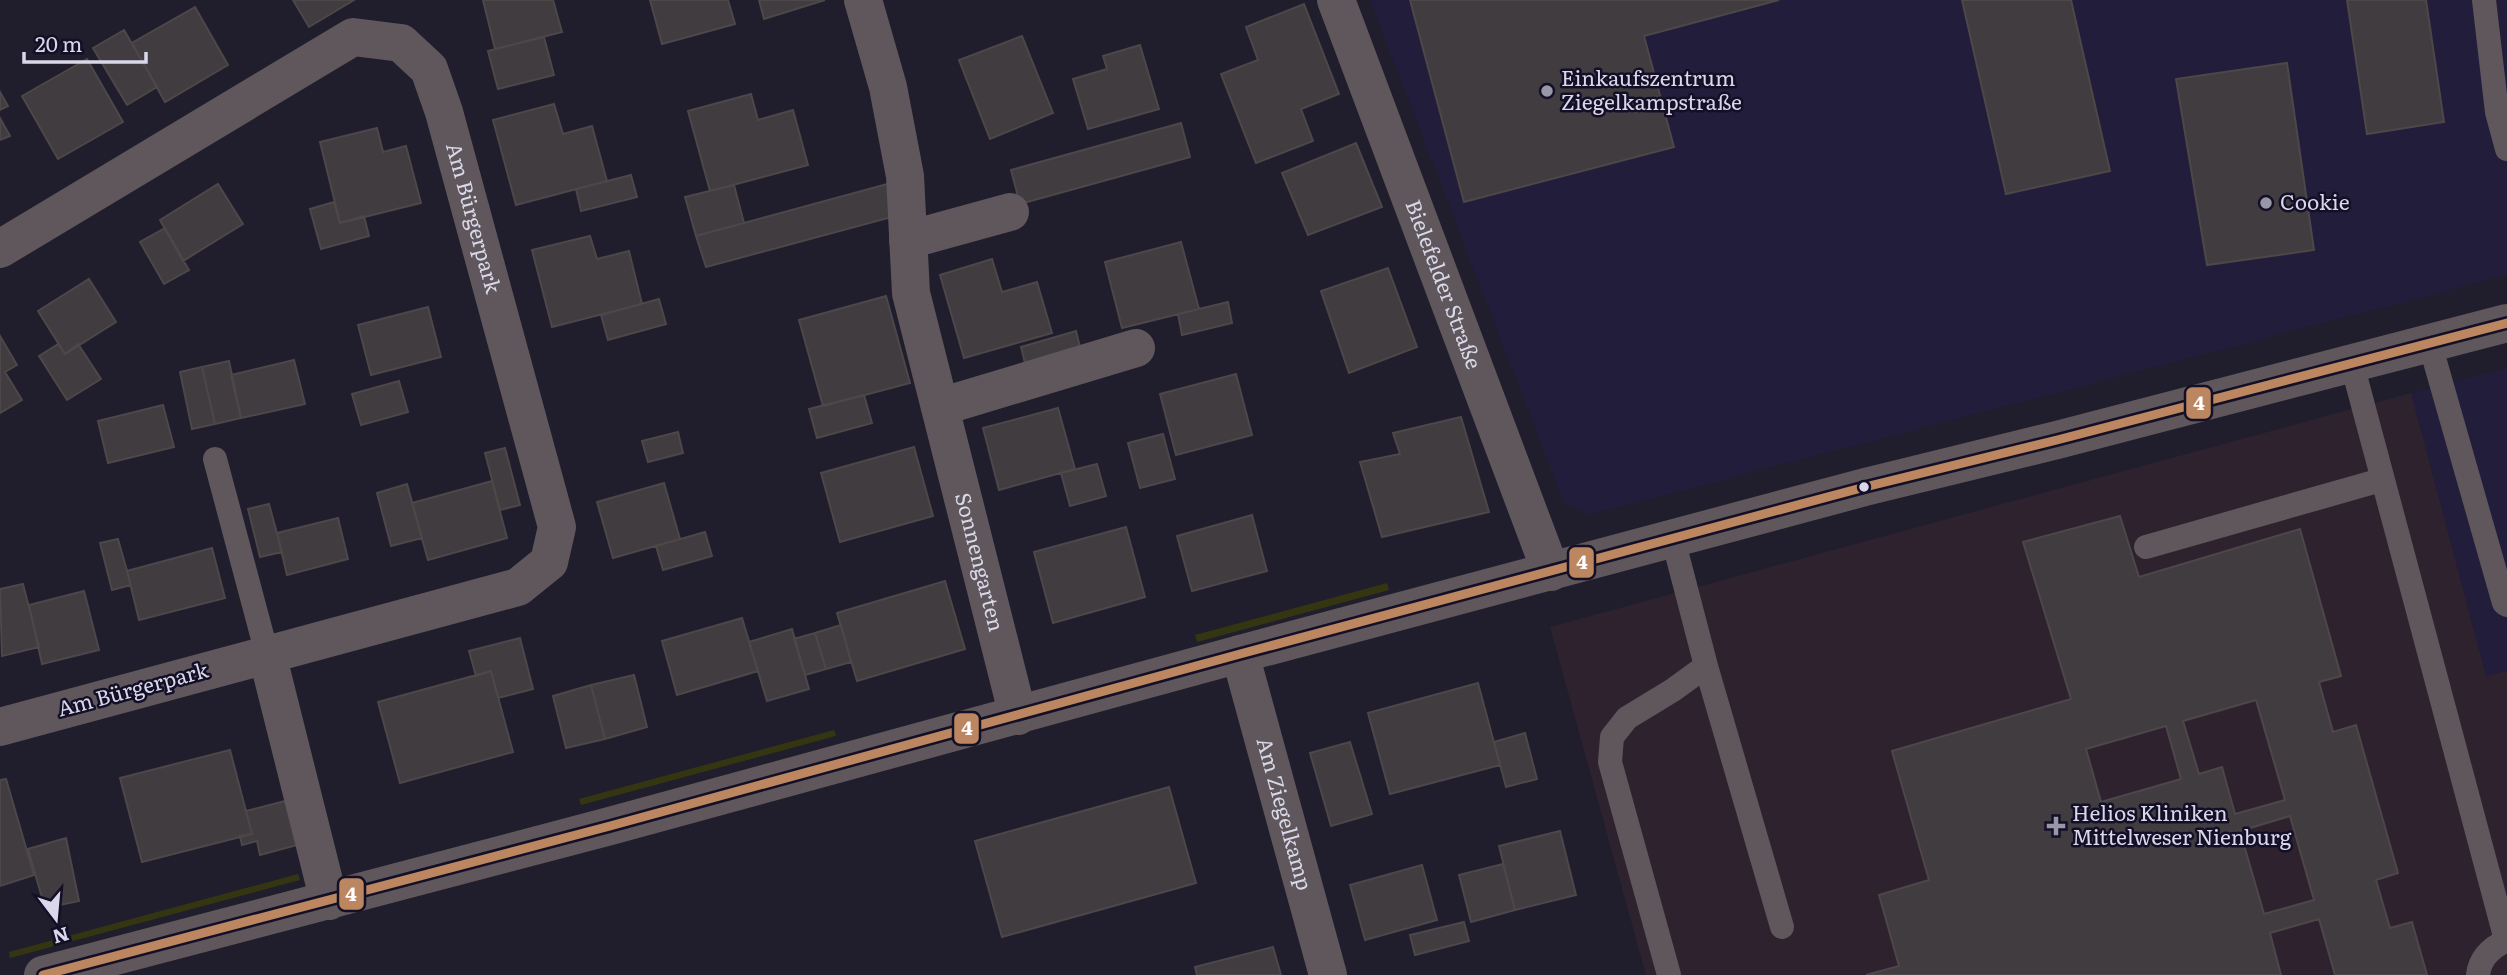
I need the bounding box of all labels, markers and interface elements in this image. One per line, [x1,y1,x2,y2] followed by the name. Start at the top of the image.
[24,21,147,65] scale bar
[35,27,82,58] text: 20 m
[1561,61,1742,116] place label: Einkaufszentrum Ziegelkampstraße
[1539,83,1555,99] marker: Einkaufszentrum Ziegelkampstraße
[440,139,511,297] street label: Am Bürgerpark
[2280,185,2350,216] place label: Cookie
[1399,195,1491,373] street label: Bielefelder Straße
[2258,195,2274,211] marker: Cookie
[2185,386,2212,420] line badge: 4
[2193,388,2205,416] text: 4
[1857,480,1871,494] unlabelled marker
[949,489,1014,635] street label: Sonnengarten
[1568,546,1595,579] line badge: 4
[1576,547,1588,575] text: 4
[53,653,211,723] street label: Am Bürgerpark
[953,712,980,745] line badge: 4
[961,713,973,741] text: 4
[1251,733,1322,893] street label: Am Ziegelkamp
[2072,796,2292,851] place label: Helios Kliniken Mittelweser Nienburg
[2046,816,2066,836] marker: Helios Kliniken Mittelweser Nienburg
[338,877,365,911] line badge: 4
[345,879,357,907] text: 4
[21,884,91,954] north arrow
[49,921,72,952] text: N

